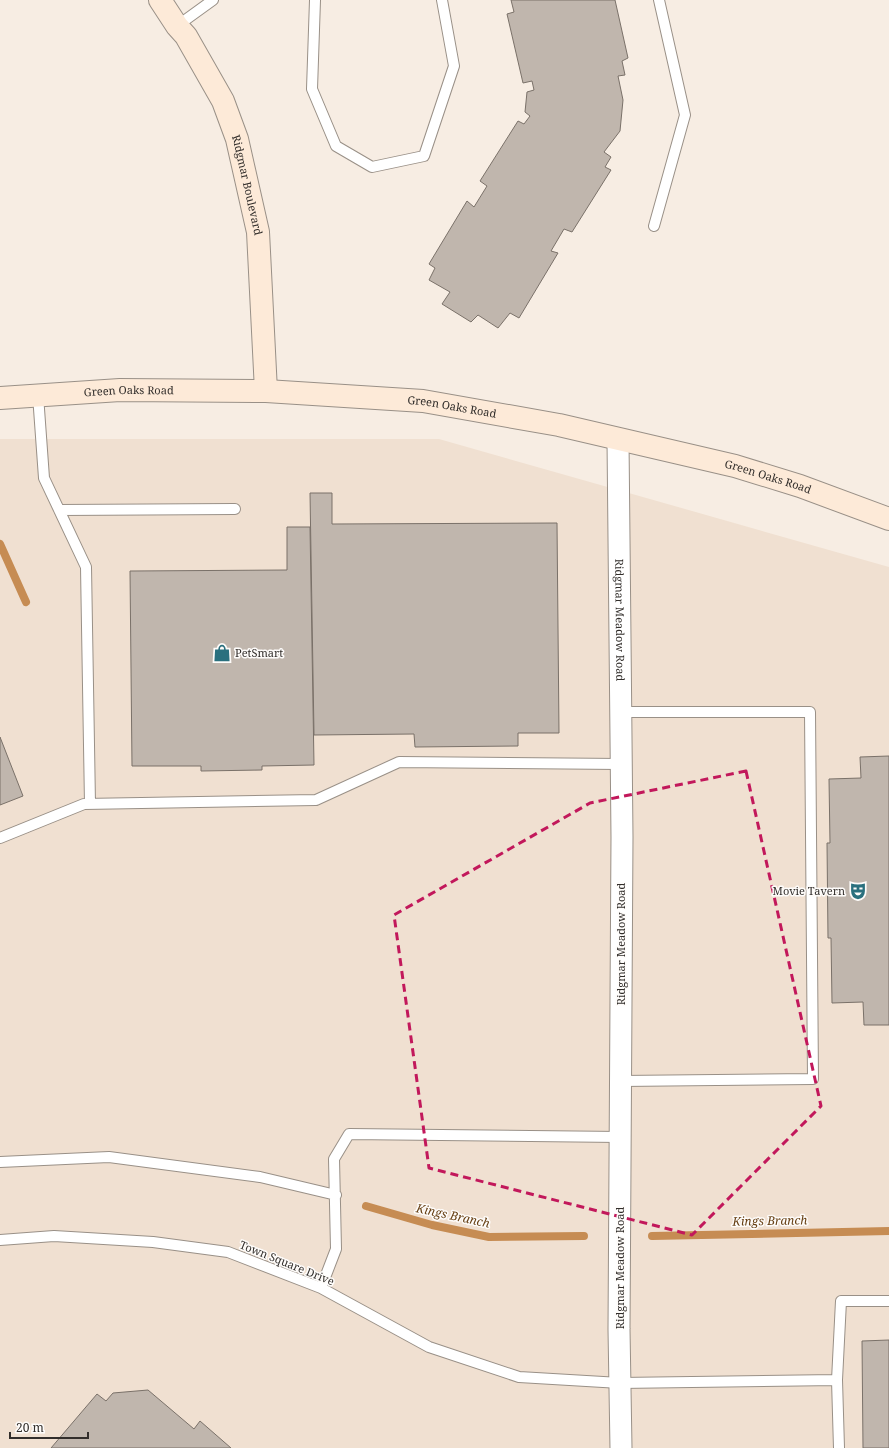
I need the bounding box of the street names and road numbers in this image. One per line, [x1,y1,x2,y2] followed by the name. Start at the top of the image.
[229,132,267,237] street label: Ridgmar Boulevard
[83,382,174,399] street label: Green Oaks Road
[407,392,498,421] street label: Green Oaks Road
[723,456,814,497] street label: Green Oaks Road
[612,559,628,682] street label: Ridgmar Meadow Road
[613,883,628,1005] street label: Ridgmar Meadow Road
[612,1207,627,1329] street label: Ridgmar Meadow Road
[238,1237,337,1288] street label: Town Square Drive

